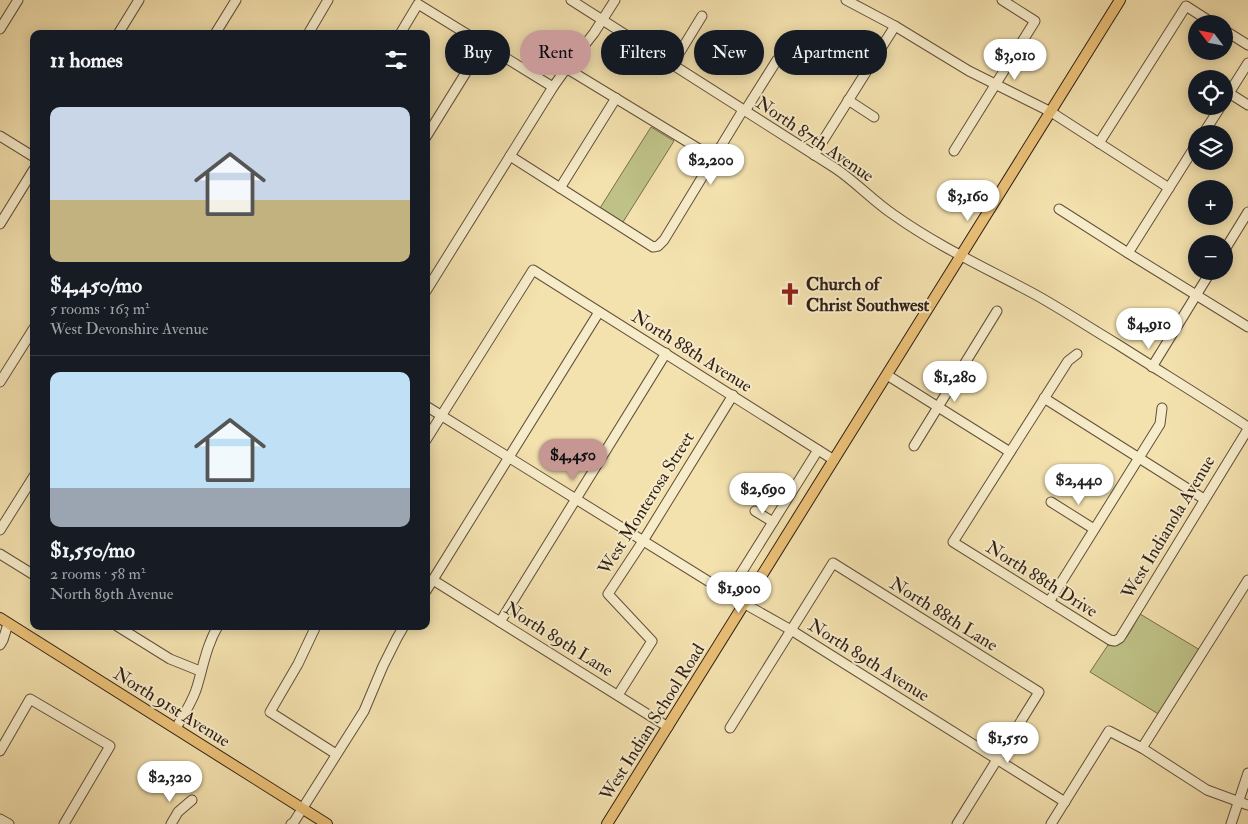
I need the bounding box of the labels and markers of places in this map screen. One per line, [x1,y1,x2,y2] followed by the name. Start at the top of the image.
[974,38,1056,81] pin: $3,010
[670,144,752,186] pin: $2,200
[927,180,1009,222] pin: $3,160
[806,273,930,317] place label: Church of Christ Southwest
[777,281,803,307] church icon: Church of Christ Southwest
[1108,308,1190,350] pin: $4,910
[914,360,996,403] pin: $1,280
[532,438,614,481] pin: $4,450
[1038,464,1120,506] pin: $2,440
[722,472,804,515] pin: $2,690
[698,572,780,614] pin: $1,900
[967,722,1049,764] pin: $1,550
[129,760,211,803] pin: $2,320

